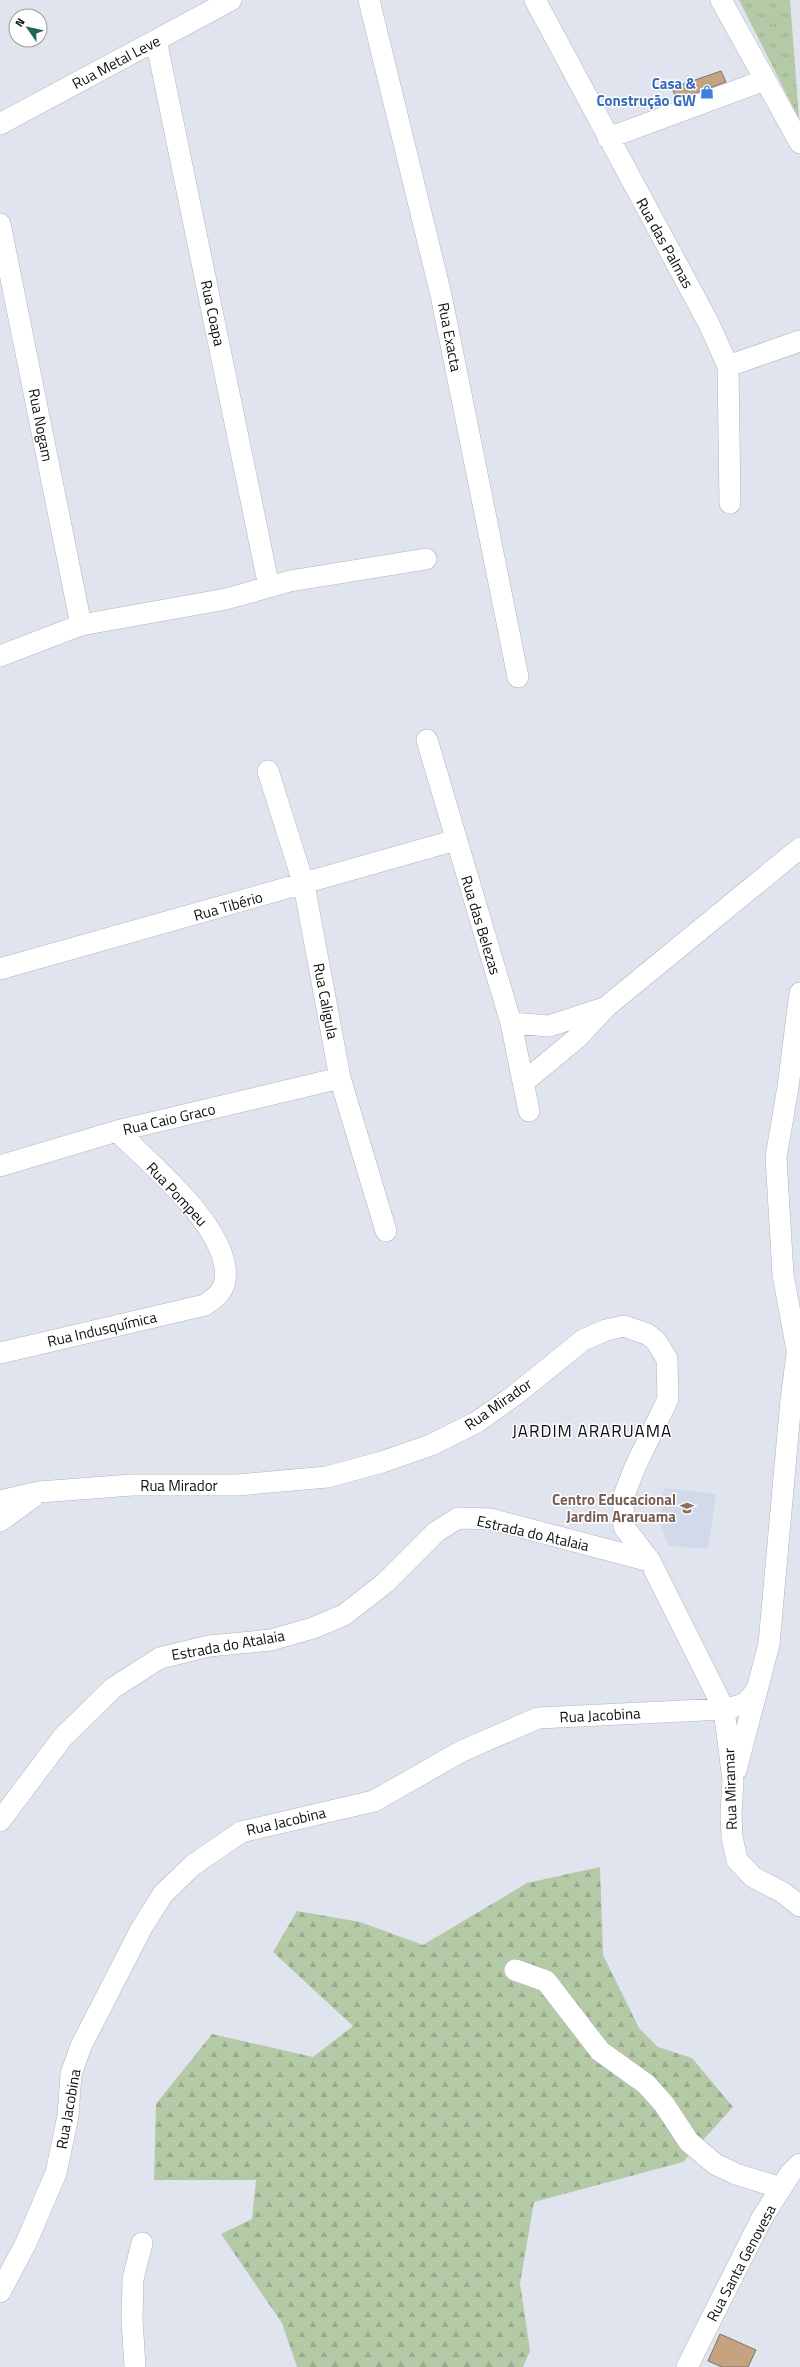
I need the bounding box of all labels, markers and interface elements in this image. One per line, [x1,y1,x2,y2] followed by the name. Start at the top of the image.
[8,8,48,48] north arrow
[11,15,28,30] text: N
[68,29,164,95] street label: Rua Metal Leve
[597,72,696,112] place label: Casa & Construção GW
[699,84,715,100] shop icon: Casa & Construção GW
[631,193,699,293] street label: Rua das Palmas
[195,278,231,349] street label: Rua Coapa
[432,301,468,374] street label: Rua Exacta
[23,387,59,463] street label: Rua Nogam
[455,872,507,978] street label: Rua das Belezas
[191,885,265,927] street label: Rua Tibério
[307,961,345,1041] street label: Rua Caligula
[120,1097,218,1141] street label: Rua Caio Graco
[141,1157,213,1231] street label: Rua Pompeu
[45,1305,159,1353] street label: Rua Indusquímica
[460,1372,536,1436] street label: Rua Mirador
[512,1418,672,1444] district label: JARDIM ARARUAMA
[140,1474,218,1497] street label: Rua Mirador
[552,1488,676,1528] place label: Centro Educacional Jardim Araruama
[679,1500,695,1516] school or university icon: Centro Educacional Jardim Araruama
[475,1509,592,1557] street label: Estrada do Atalaia
[170,1624,287,1666] street label: Estrada do Atalaia
[559,1701,641,1729] street label: Rua Jacobina
[717,1748,743,1830] street label: Rua Miramar
[244,1801,328,1841] street label: Rua Jacobina
[50,2067,86,2151] street label: Rua Jacobina
[700,2200,782,2326] street label: Rua Santa Genovesa

